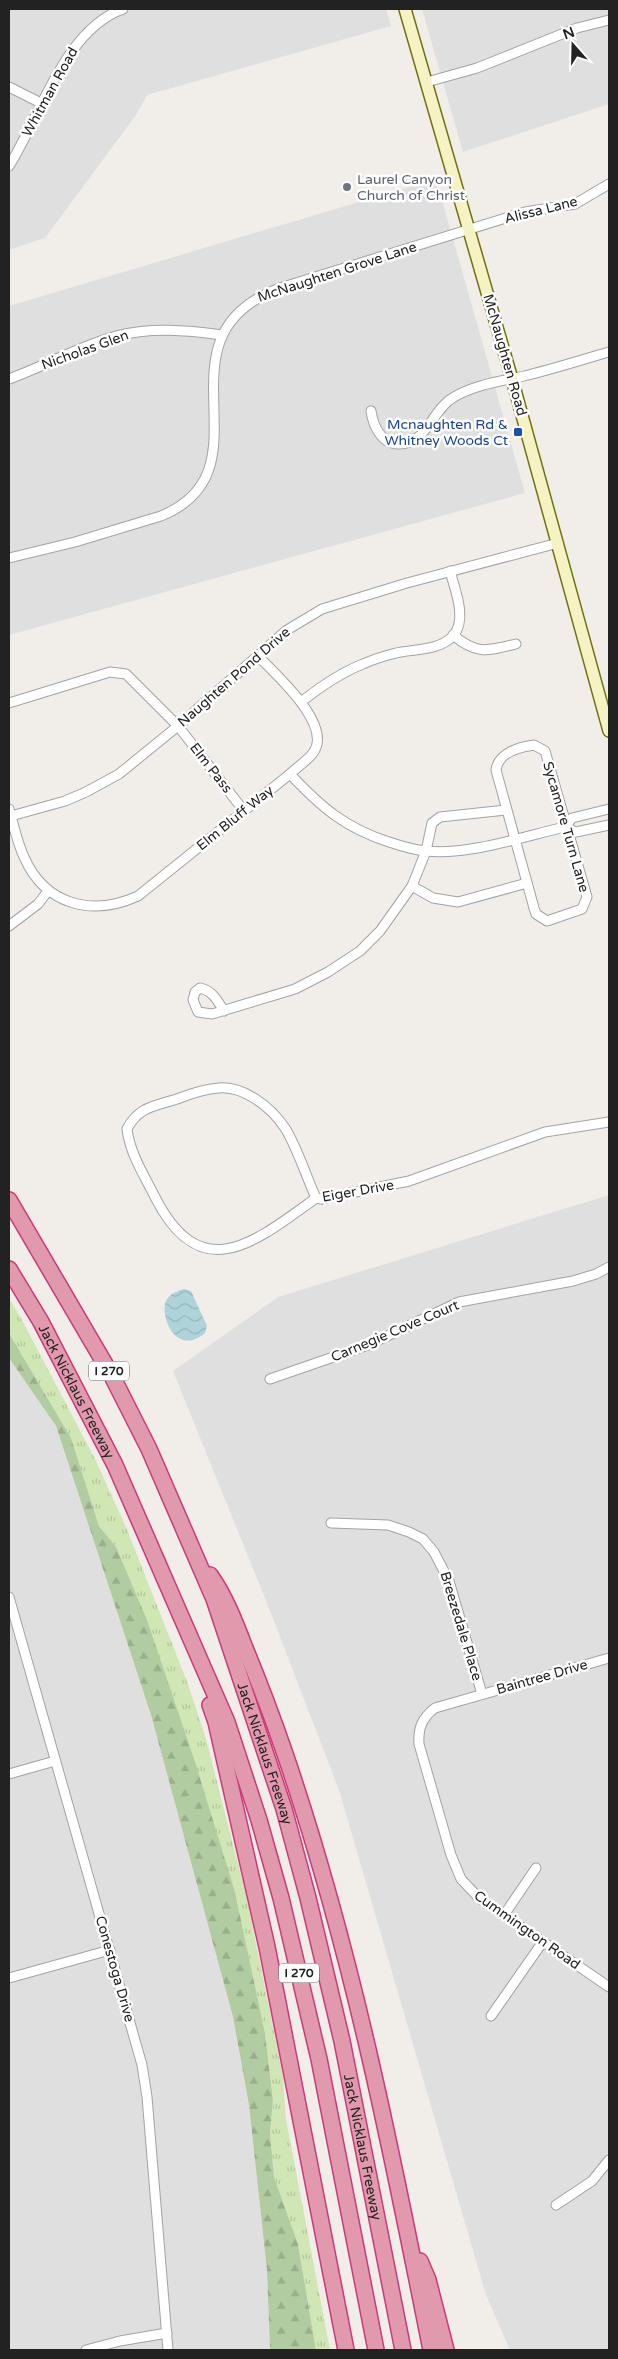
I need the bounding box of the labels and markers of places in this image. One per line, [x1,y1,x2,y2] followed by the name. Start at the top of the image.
[357,171,466,204] place label: Laurel Canyon Church of Christ
[341,181,353,193] marker: Laurel Canyon Church of Christ
[384,416,509,449] place label: Mcnaughten Rd & Whitney Woods Ct
[512,426,524,438] marker: Mcnaughten Rd & Whitney Woods Ct

